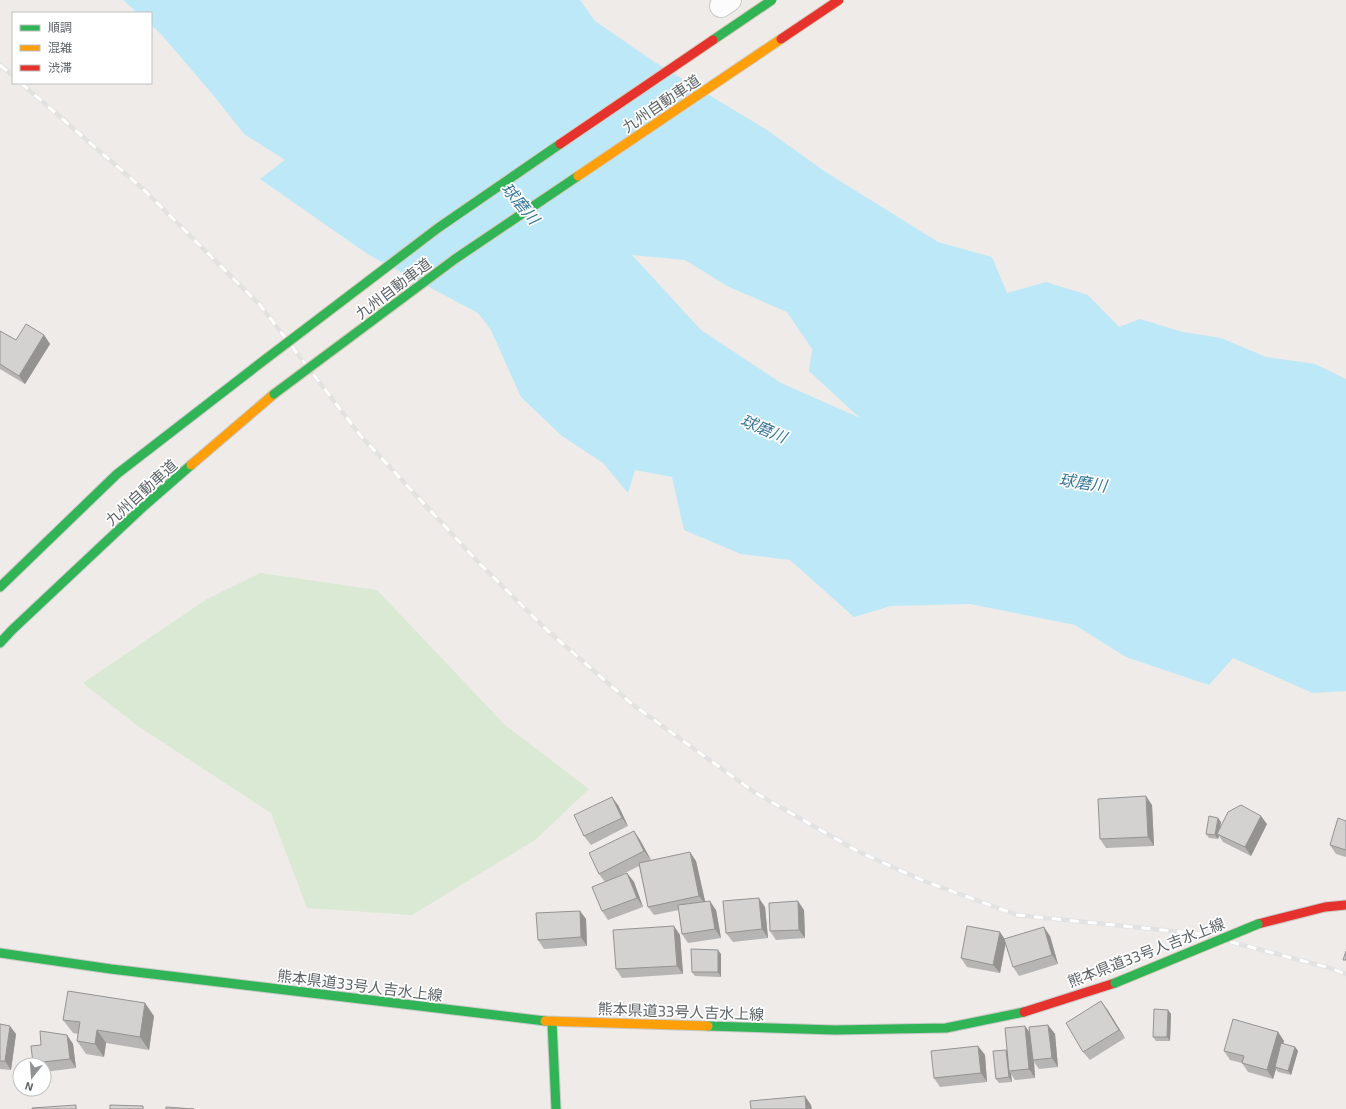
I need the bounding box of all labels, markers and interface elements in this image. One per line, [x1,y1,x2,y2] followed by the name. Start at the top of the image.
[12,12,152,84] legend
[48,20,72,34] text: 順調
[48,40,72,54] text: 混雑
[48,60,72,74] text: 渋滞
[619,70,703,136] street label: 九州自動車道
[498,179,545,229] water label: 球磨川
[352,254,434,322] street label: 九州自動車道
[738,410,792,447] water label: 球磨川
[102,455,180,529] street label: 九州自動車道
[1058,469,1110,495] water label: 球磨川
[1065,914,1227,990] street label: 熊本県道33号人吉水上線
[276,966,444,1004] street label: 熊本県道33号人吉水上線
[597,999,765,1023] street label: 熊本県道33号人吉水上線
[12,1057,52,1097] north arrow
[23,1080,35,1094] text: N

